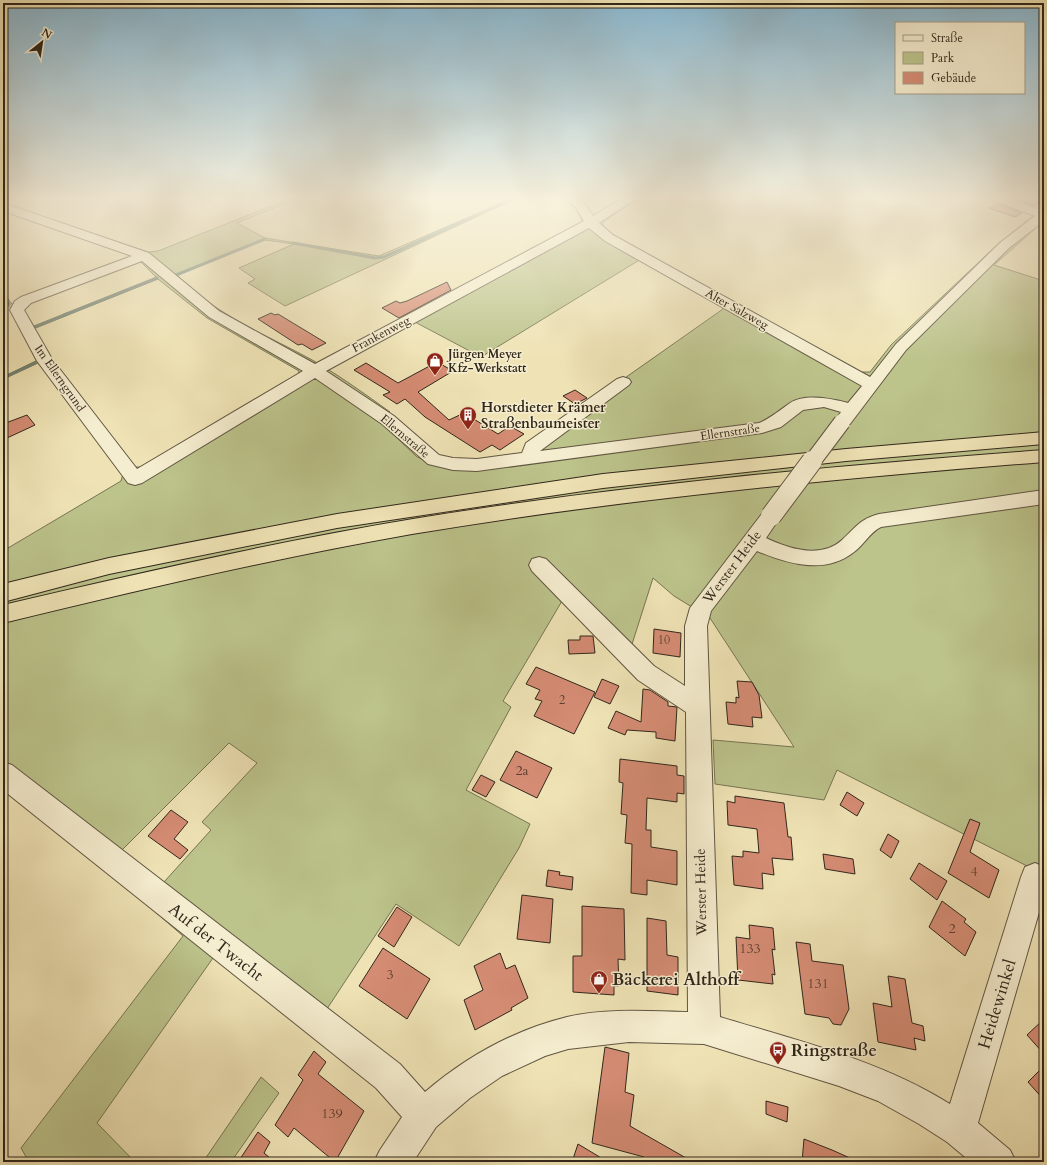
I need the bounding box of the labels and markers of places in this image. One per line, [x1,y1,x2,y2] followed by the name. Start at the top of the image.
[446,346,527,376] place label: Jürgen Meyer Kfz-Werkstatt
[425,351,445,376] shop icon: Jürgen Meyer Kfz-Werkstatt
[481,398,606,433] place label: Horstdieter Krämer Straßenbaumeister
[458,405,478,430] building icon: Horstdieter Krämer Straßenbaumeister
[612,968,742,991] place label: Bäckerei Althoff
[589,969,609,994] shop icon: Bäckerei Althoff
[791,1039,877,1062] place label: Ringstraße
[768,1040,788,1065] bus stop icon: Ringstraße

